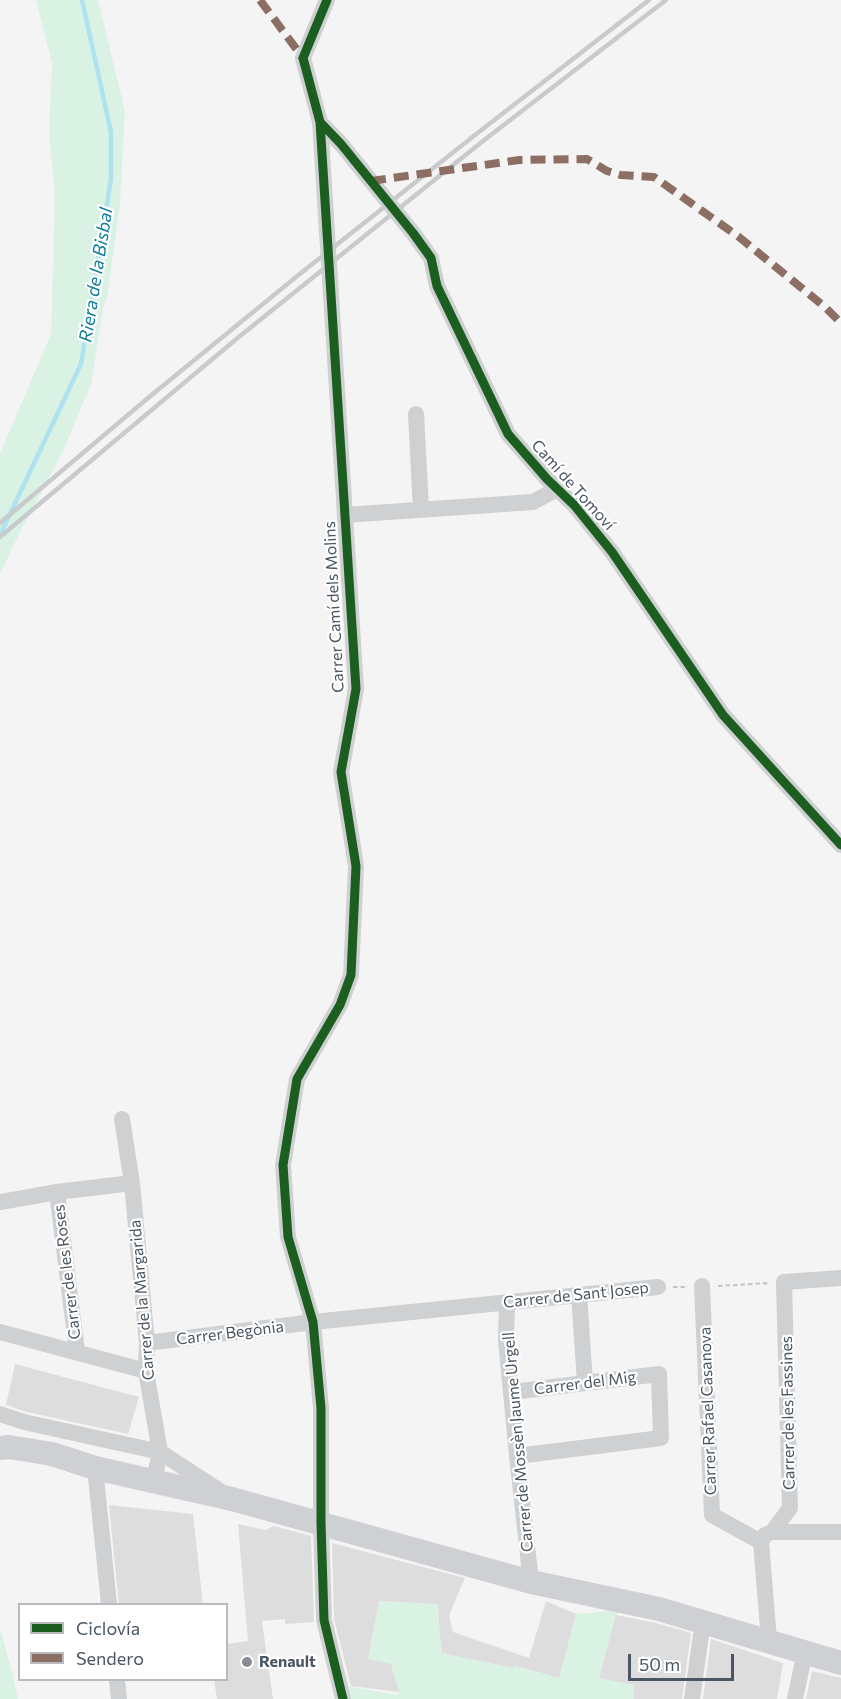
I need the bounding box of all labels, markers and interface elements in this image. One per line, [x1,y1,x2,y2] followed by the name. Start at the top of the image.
[75,206,117,344] water label: Riera de la Bisbal
[527,436,619,534] street label: Camí de Tomoví
[320,521,348,693] street label: Carrer Camí dels Molins
[49,1203,85,1341] street label: Carrer de les Roses
[125,1219,159,1381] street label: Carrer de la Margarida
[502,1278,650,1312] street label: Carrer de Sant Josep
[175,1317,285,1349] street label: Carrer Begònia
[695,1326,721,1496] street label: Carrer Rafael Casanova
[499,1331,537,1553] street label: Carrer de Mossèn Jaume Urgell
[777,1336,799,1490] street label: Carrer de les Fassines
[533,1367,637,1399] street label: Carrer del Mig
[18,1603,228,1681] legend
[76,1617,140,1639] text: Ciclovía
[631,1642,738,1680] scale bar
[76,1647,144,1669] text: Sendero
[259,1652,316,1672] place label: Renault
[639,1653,680,1675] text: 50 m
[240,1655,254,1669] marker: Renault

